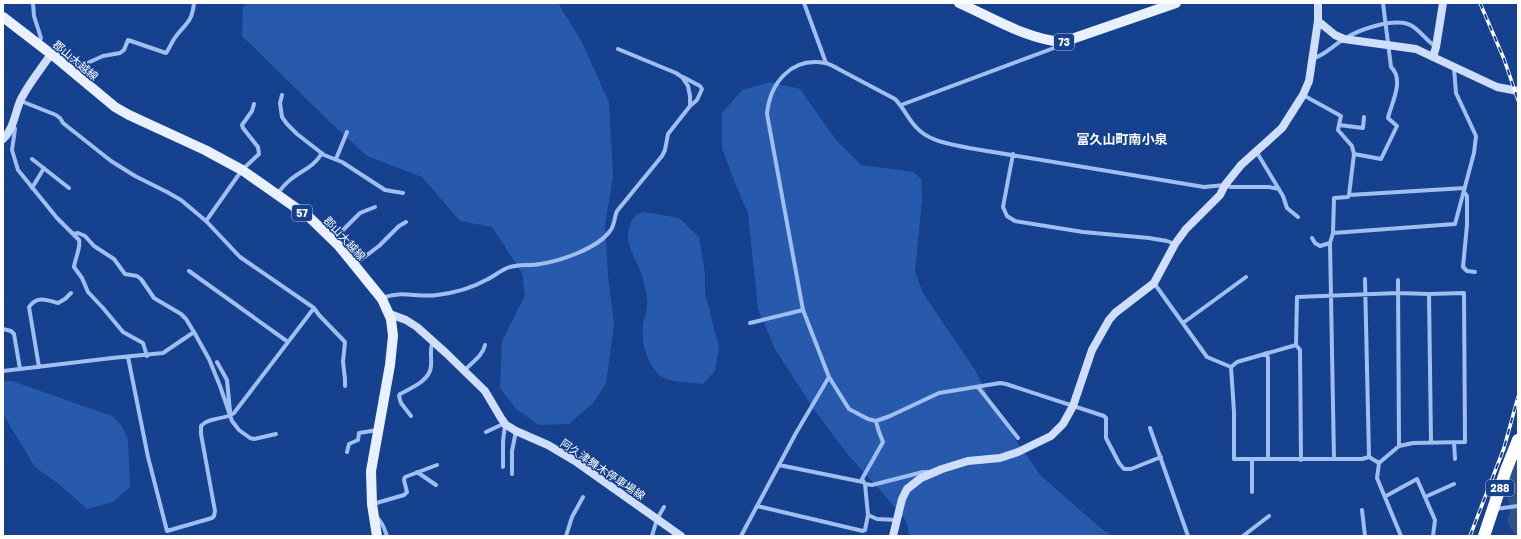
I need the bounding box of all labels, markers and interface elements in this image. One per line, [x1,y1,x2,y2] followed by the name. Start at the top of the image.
[1054,34,1074,50] road number: 73
[51,37,101,83] street label: 郡山大越線
[1076,131,1168,147] district label: 富久山町南小泉
[292,205,312,221] road number: 57
[321,213,369,263] street label: 郡山大越線
[558,436,648,502] street label: 阿久津舞木停車場線
[1486,480,1514,496] road number: 288

